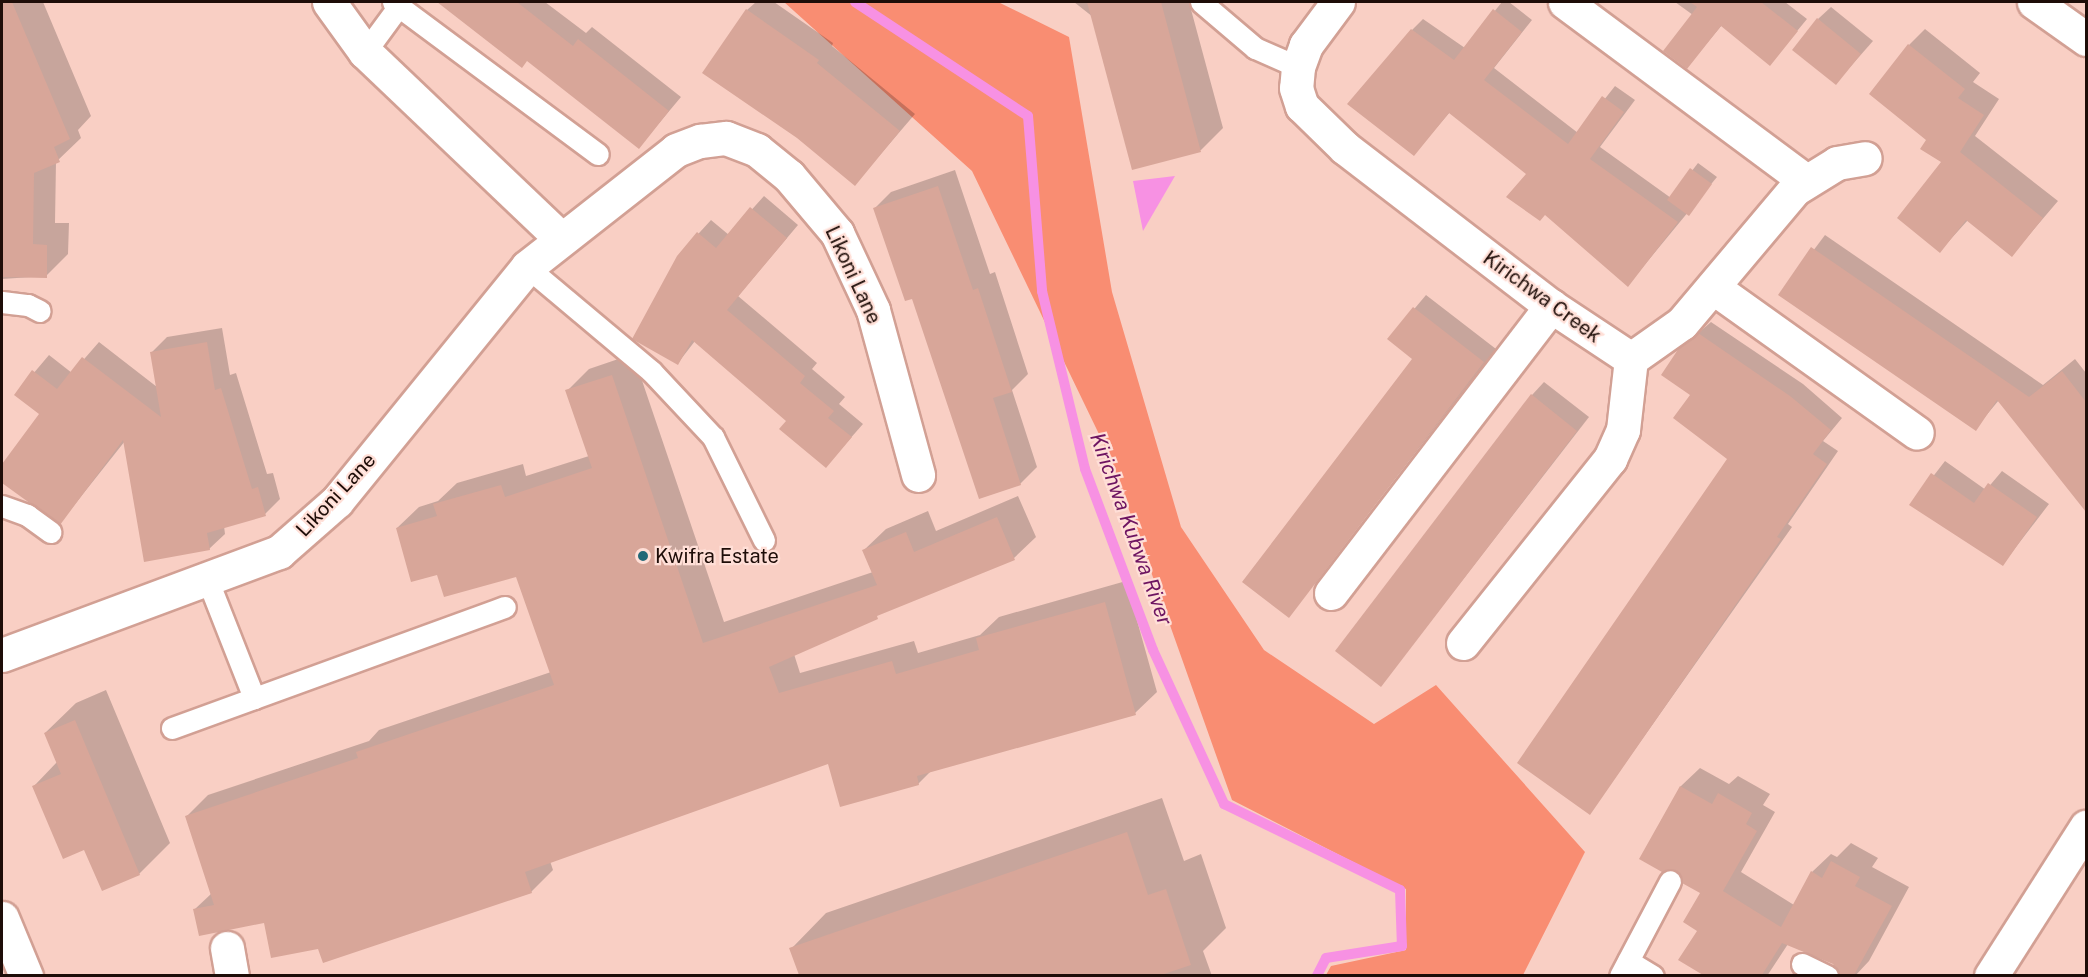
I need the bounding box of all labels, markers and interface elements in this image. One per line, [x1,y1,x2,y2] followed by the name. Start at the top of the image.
[820,222,886,328] street label: Likoni Lane
[1478,246,1606,348] street label: Kirichwa Creek
[1084,429,1178,629] water label: Kirichwa Kubwa River
[291,448,381,542] street label: Likoni Lane
[655,544,779,568] place label: Kwifra Estate
[636,549,650,563] marker: Kwifra Estate

